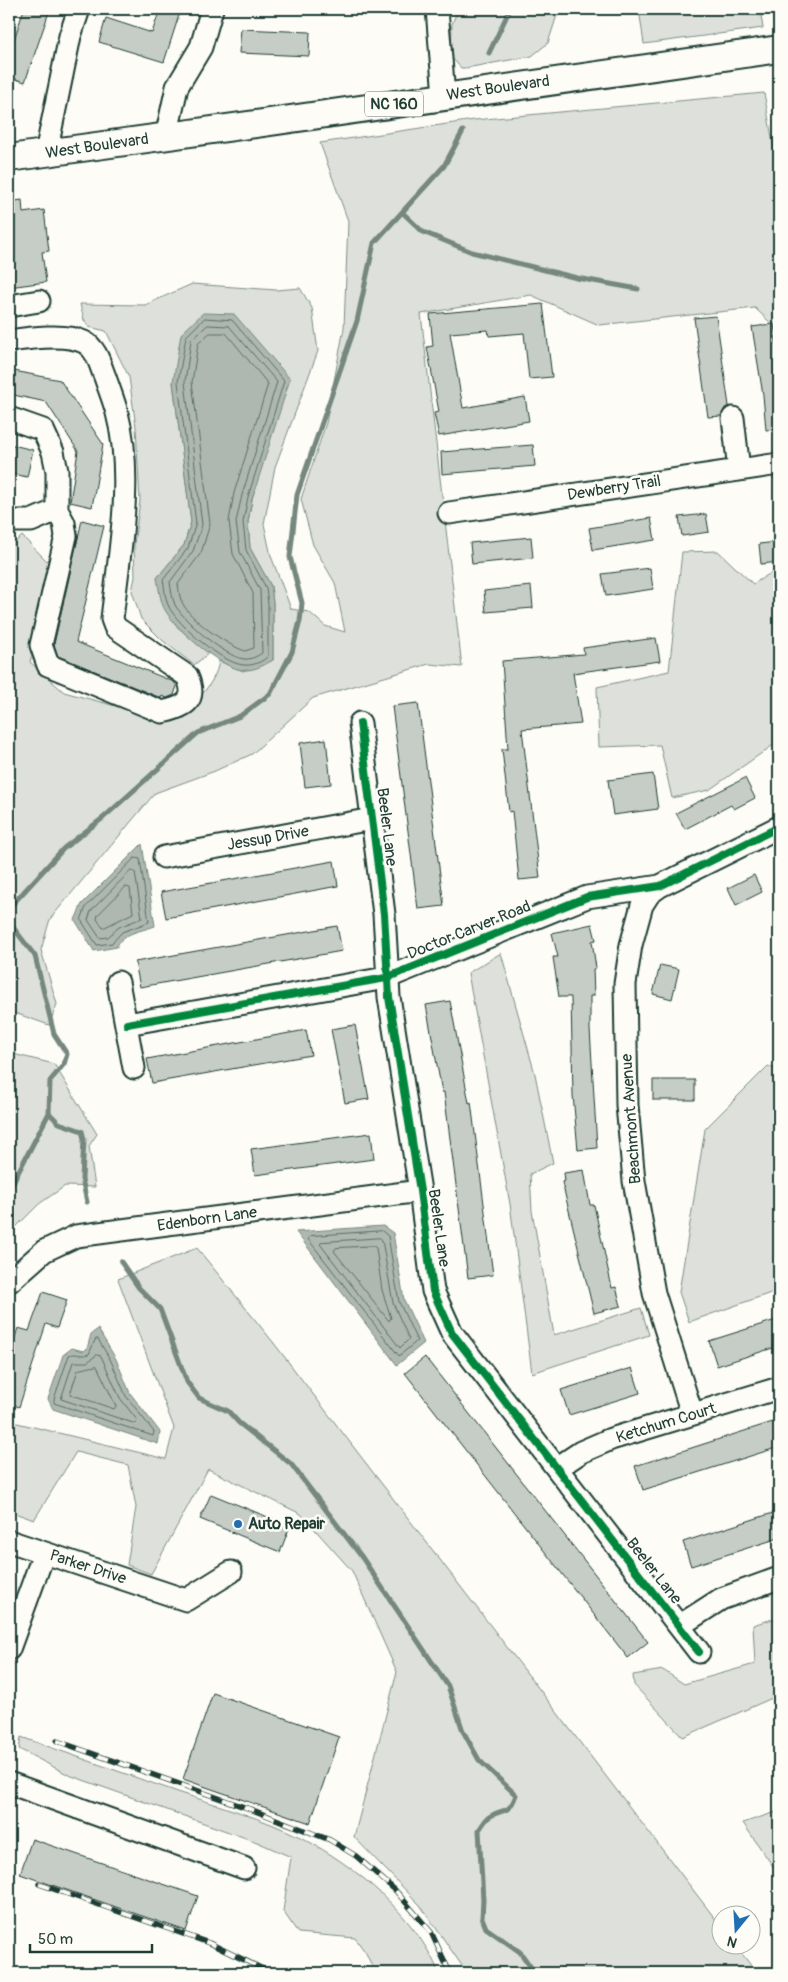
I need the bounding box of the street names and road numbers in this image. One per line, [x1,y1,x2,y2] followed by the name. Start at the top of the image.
[445,71,551,105] street label: West Boulevard
[365,92,423,116] road number: NC 160
[44,129,150,163] street label: West Boulevard
[566,471,662,505] street label: Dewberry Trail
[372,787,402,867] street label: Beeler Lane
[226,821,311,855] street label: Jessup Drive
[404,896,534,964] street label: Doctor Carver Road
[616,1053,646,1185] street label: Beachmont Avenue
[424,1188,454,1268] street label: Beeler Lane
[156,1202,258,1236] street label: Edenborn Lane
[614,1398,719,1448] street label: Ketchum Court
[622,1534,686,1608] street label: Beeler Lane
[47,1545,129,1589] street label: Parker Drive

